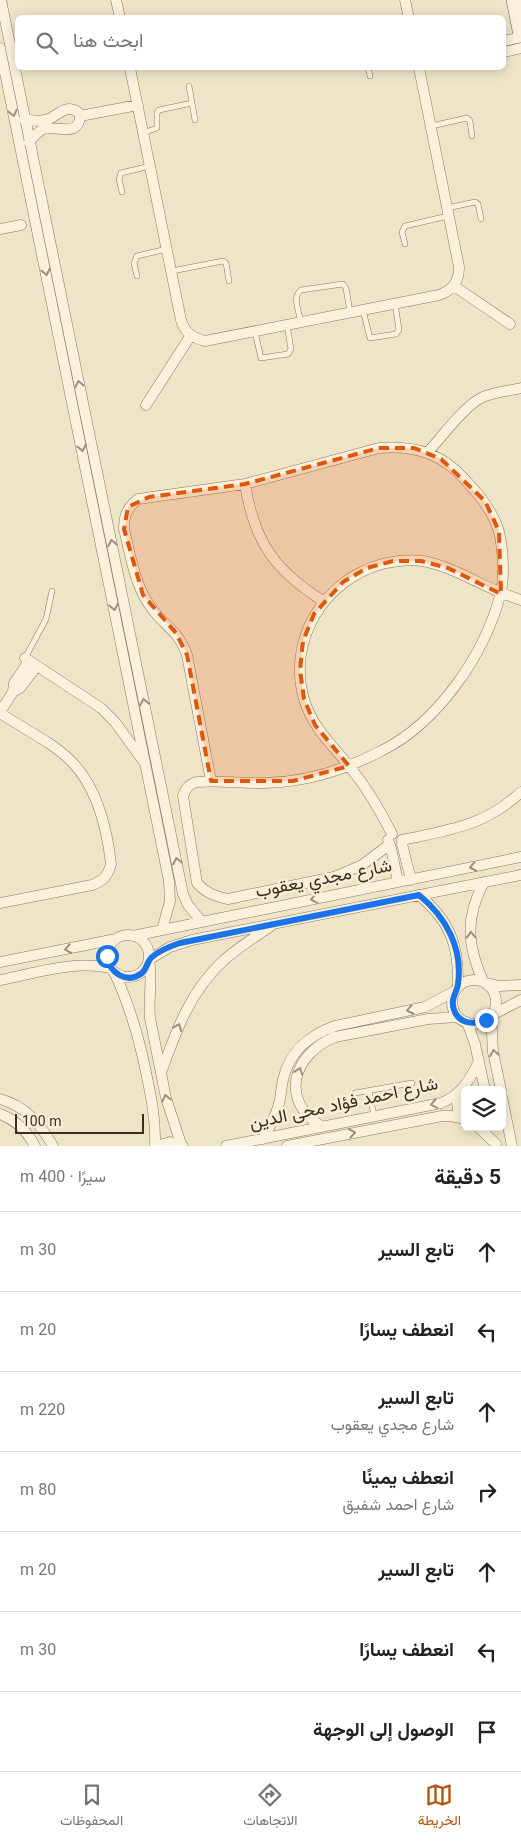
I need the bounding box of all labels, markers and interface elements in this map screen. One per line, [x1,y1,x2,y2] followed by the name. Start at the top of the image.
[15,15,506,70] search box
[73,28,143,57] text: ابحث هنا
[33,29,61,57] icon: search
[8,108,18,117] one-way arrow
[40,267,51,276] one-way arrow
[75,379,85,388] one-way arrow
[76,444,87,453] one-way arrow
[108,538,118,547] one-way arrow
[108,603,119,612] one-way arrow
[140,698,150,706] one-way arrow
[253,853,395,907] street label: شارع مجدي يعقوب
[172,857,182,866] one-way arrow
[469,861,478,872] one-way arrow
[310,893,318,904] one-way arrow
[465,930,476,938] one-way arrow
[64,943,73,953] one-way arrow
[96,945,119,968] route start
[406,1004,415,1015] one-way arrow
[475,1009,498,1032] route end
[172,1023,182,1032] one-way arrow
[489,1048,500,1056] one-way arrow
[293,1067,303,1076] one-way arrow
[247,1071,441,1139] street label: شارع احمد فؤاد محى الدين
[461,1086,506,1131] map controls
[461,1086,506,1131] button: layers
[161,1093,172,1102] one-way arrow
[429,1099,438,1109] one-way arrow
[15,1111,144,1134] scale bar
[22,1112,62,1134] text: 100 m
[348,1129,356,1139] one-way arrow
[434,1162,501,1195] text: 5 دقيقة
[20,1166,106,1191] text: سيرًا · 400 m
[378,1237,454,1266] text: تابع السير
[473,1238,501,1266] icon: ahead
[20,1239,56,1264] text: 30 m
[359,1317,454,1346] text: انعطف يسارًا
[473,1318,501,1346] icon: left
[20,1319,56,1344] text: 20 m
[378,1385,454,1414] text: تابع السير
[473,1398,501,1426] icon: ahead
[20,1399,65,1424] text: 220 m
[331,1414,454,1439] text: شارع مجدي يعقوب
[362,1465,454,1494] text: انعطف يمينًا
[473,1478,501,1506] icon: right
[20,1479,56,1504] text: 80 m
[342,1494,454,1519] text: شارع احمد شفيق
[378,1557,454,1586] text: تابع السير
[473,1558,501,1586] icon: ahead
[20,1559,56,1584] text: 20 m
[359,1637,454,1666] text: انعطف يسارًا
[473,1638,501,1666] icon: left
[20,1639,56,1664] text: 30 m
[313,1717,454,1746] text: الوصول إلى الوجهة
[473,1718,501,1746] icon: arrive
[60,1781,123,1833] tab: المحفوظات
[243,1781,298,1833] tab: الاتجاهات
[418,1781,461,1833] tab: الخريطة

